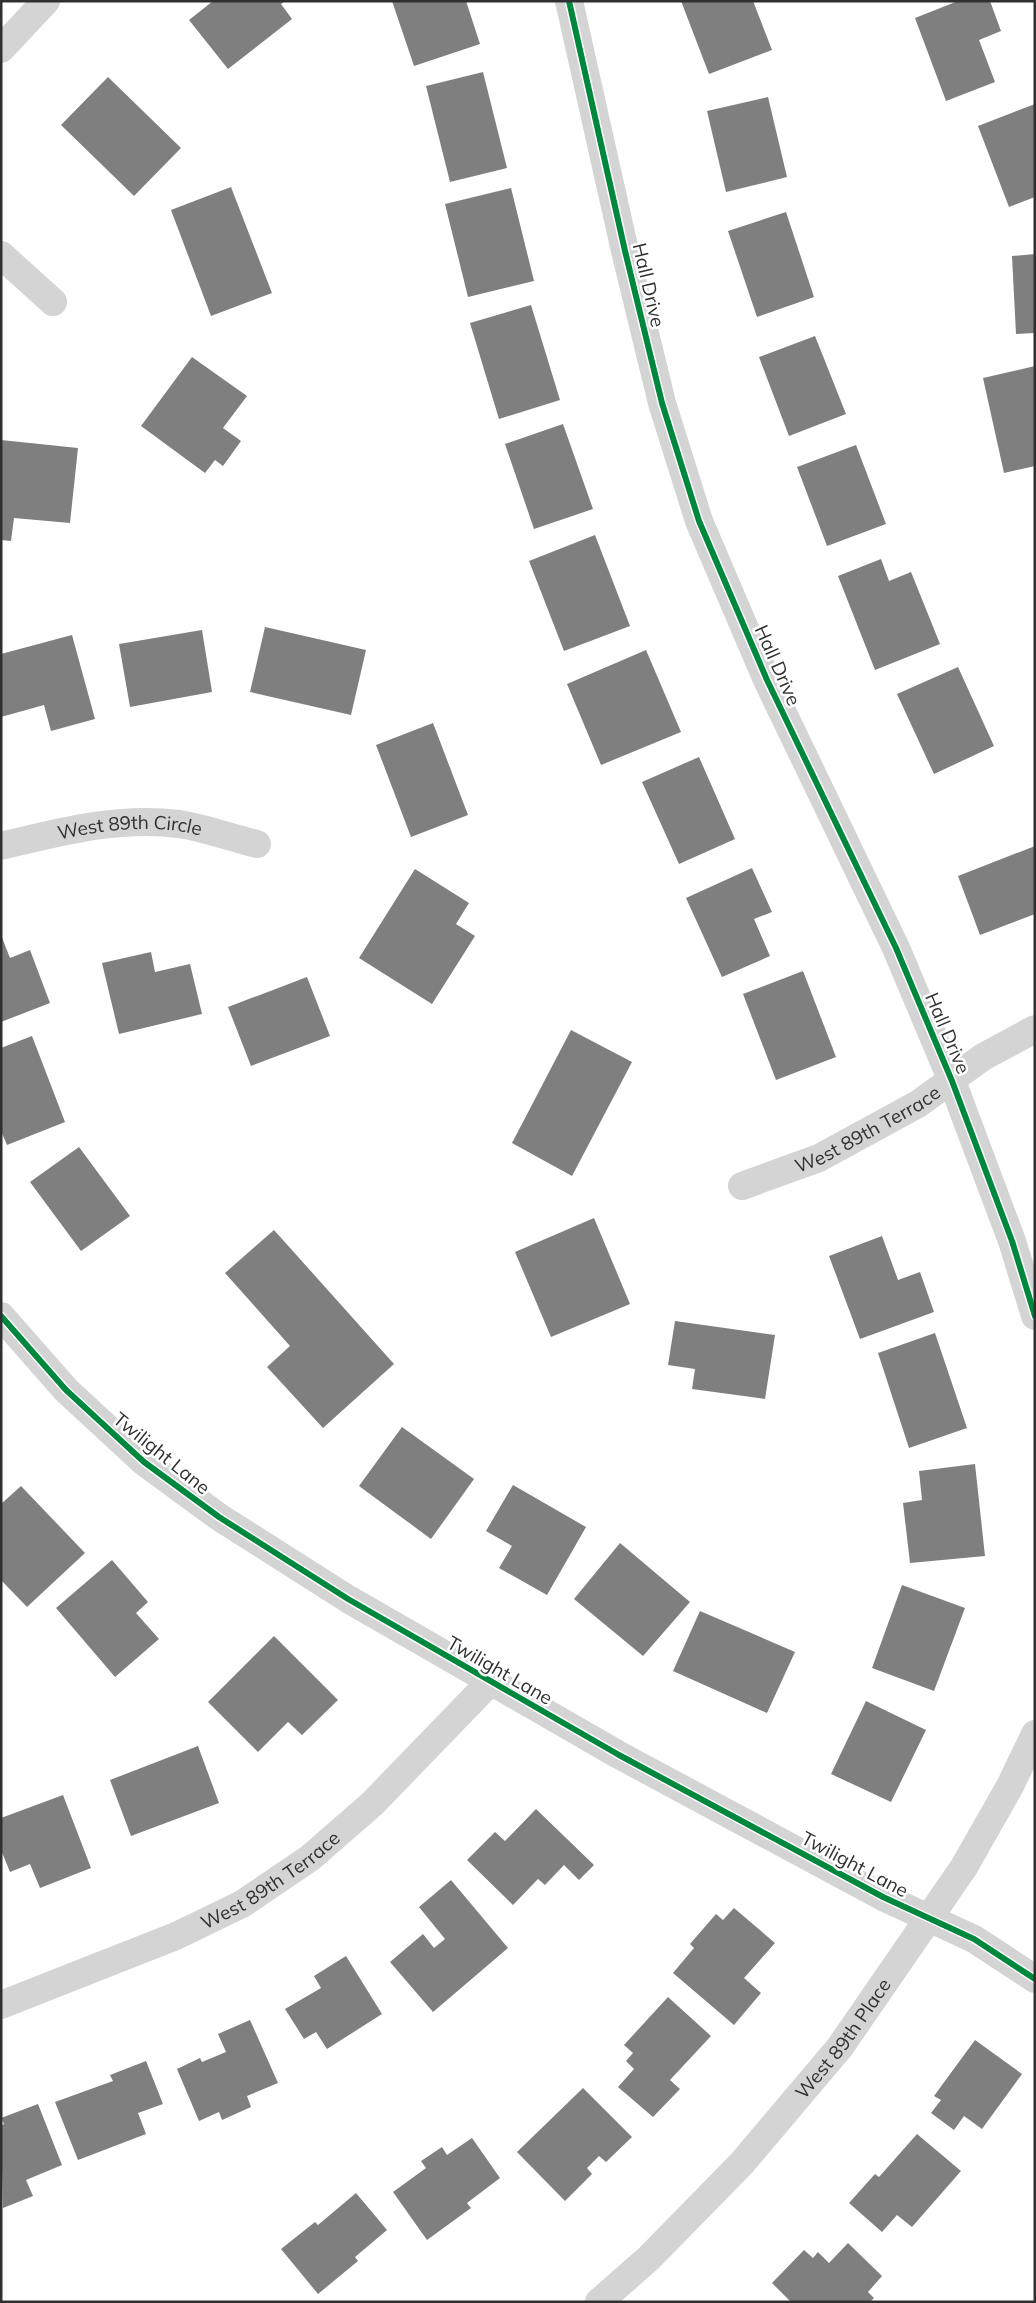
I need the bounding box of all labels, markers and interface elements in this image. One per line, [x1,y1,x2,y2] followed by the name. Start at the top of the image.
[628,240,670,330] street label: Hall Drive
[750,621,806,709] street label: Hall Drive
[55,810,205,844] street label: West 89th Circle
[920,989,976,1077] street label: Hall Drive
[791,1080,945,1178] street label: West 89th Terrace
[109,1407,215,1499] street label: Twilight Lane
[443,1630,557,1710] street label: Twilight Lane
[197,1826,345,1934] street label: West 89th Terrace
[797,1826,913,1902] street label: Twilight Lane
[790,1973,896,2103] street label: West 89th Place

